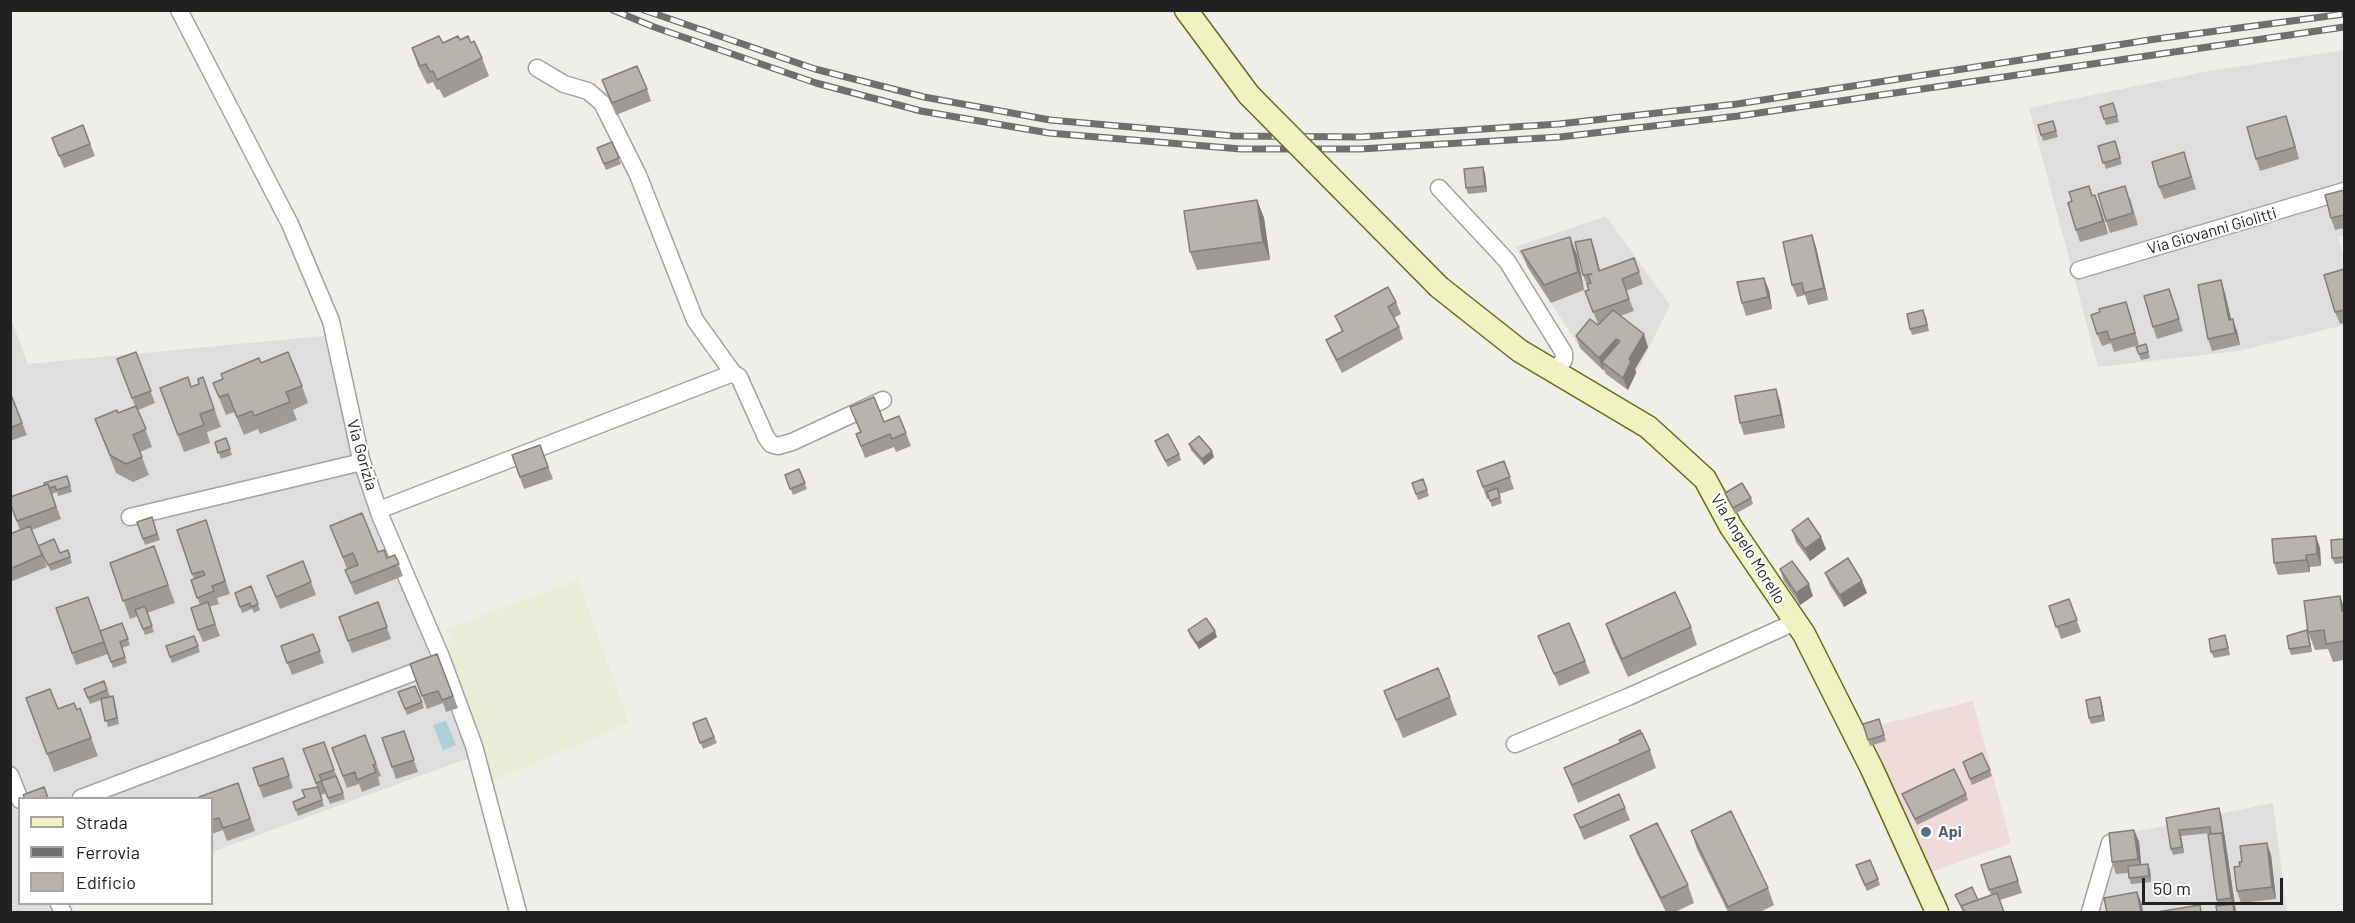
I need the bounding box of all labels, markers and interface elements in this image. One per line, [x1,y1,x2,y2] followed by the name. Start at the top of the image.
[2145,203,2279,259] street label: Via Giovanni Giolitti
[343,417,381,493] street label: Via Gorizia
[1706,490,1790,608] street label: Via Angelo Morello
[18,797,213,905] legend
[76,811,128,833] text: Strada
[1938,822,1962,842] place label: Api
[1919,825,1933,839] marker: Api
[76,841,140,863] text: Ferrovia
[2145,866,2286,904] scale bar
[76,871,136,893] text: Edificio
[2153,877,2191,899] text: 50 m

